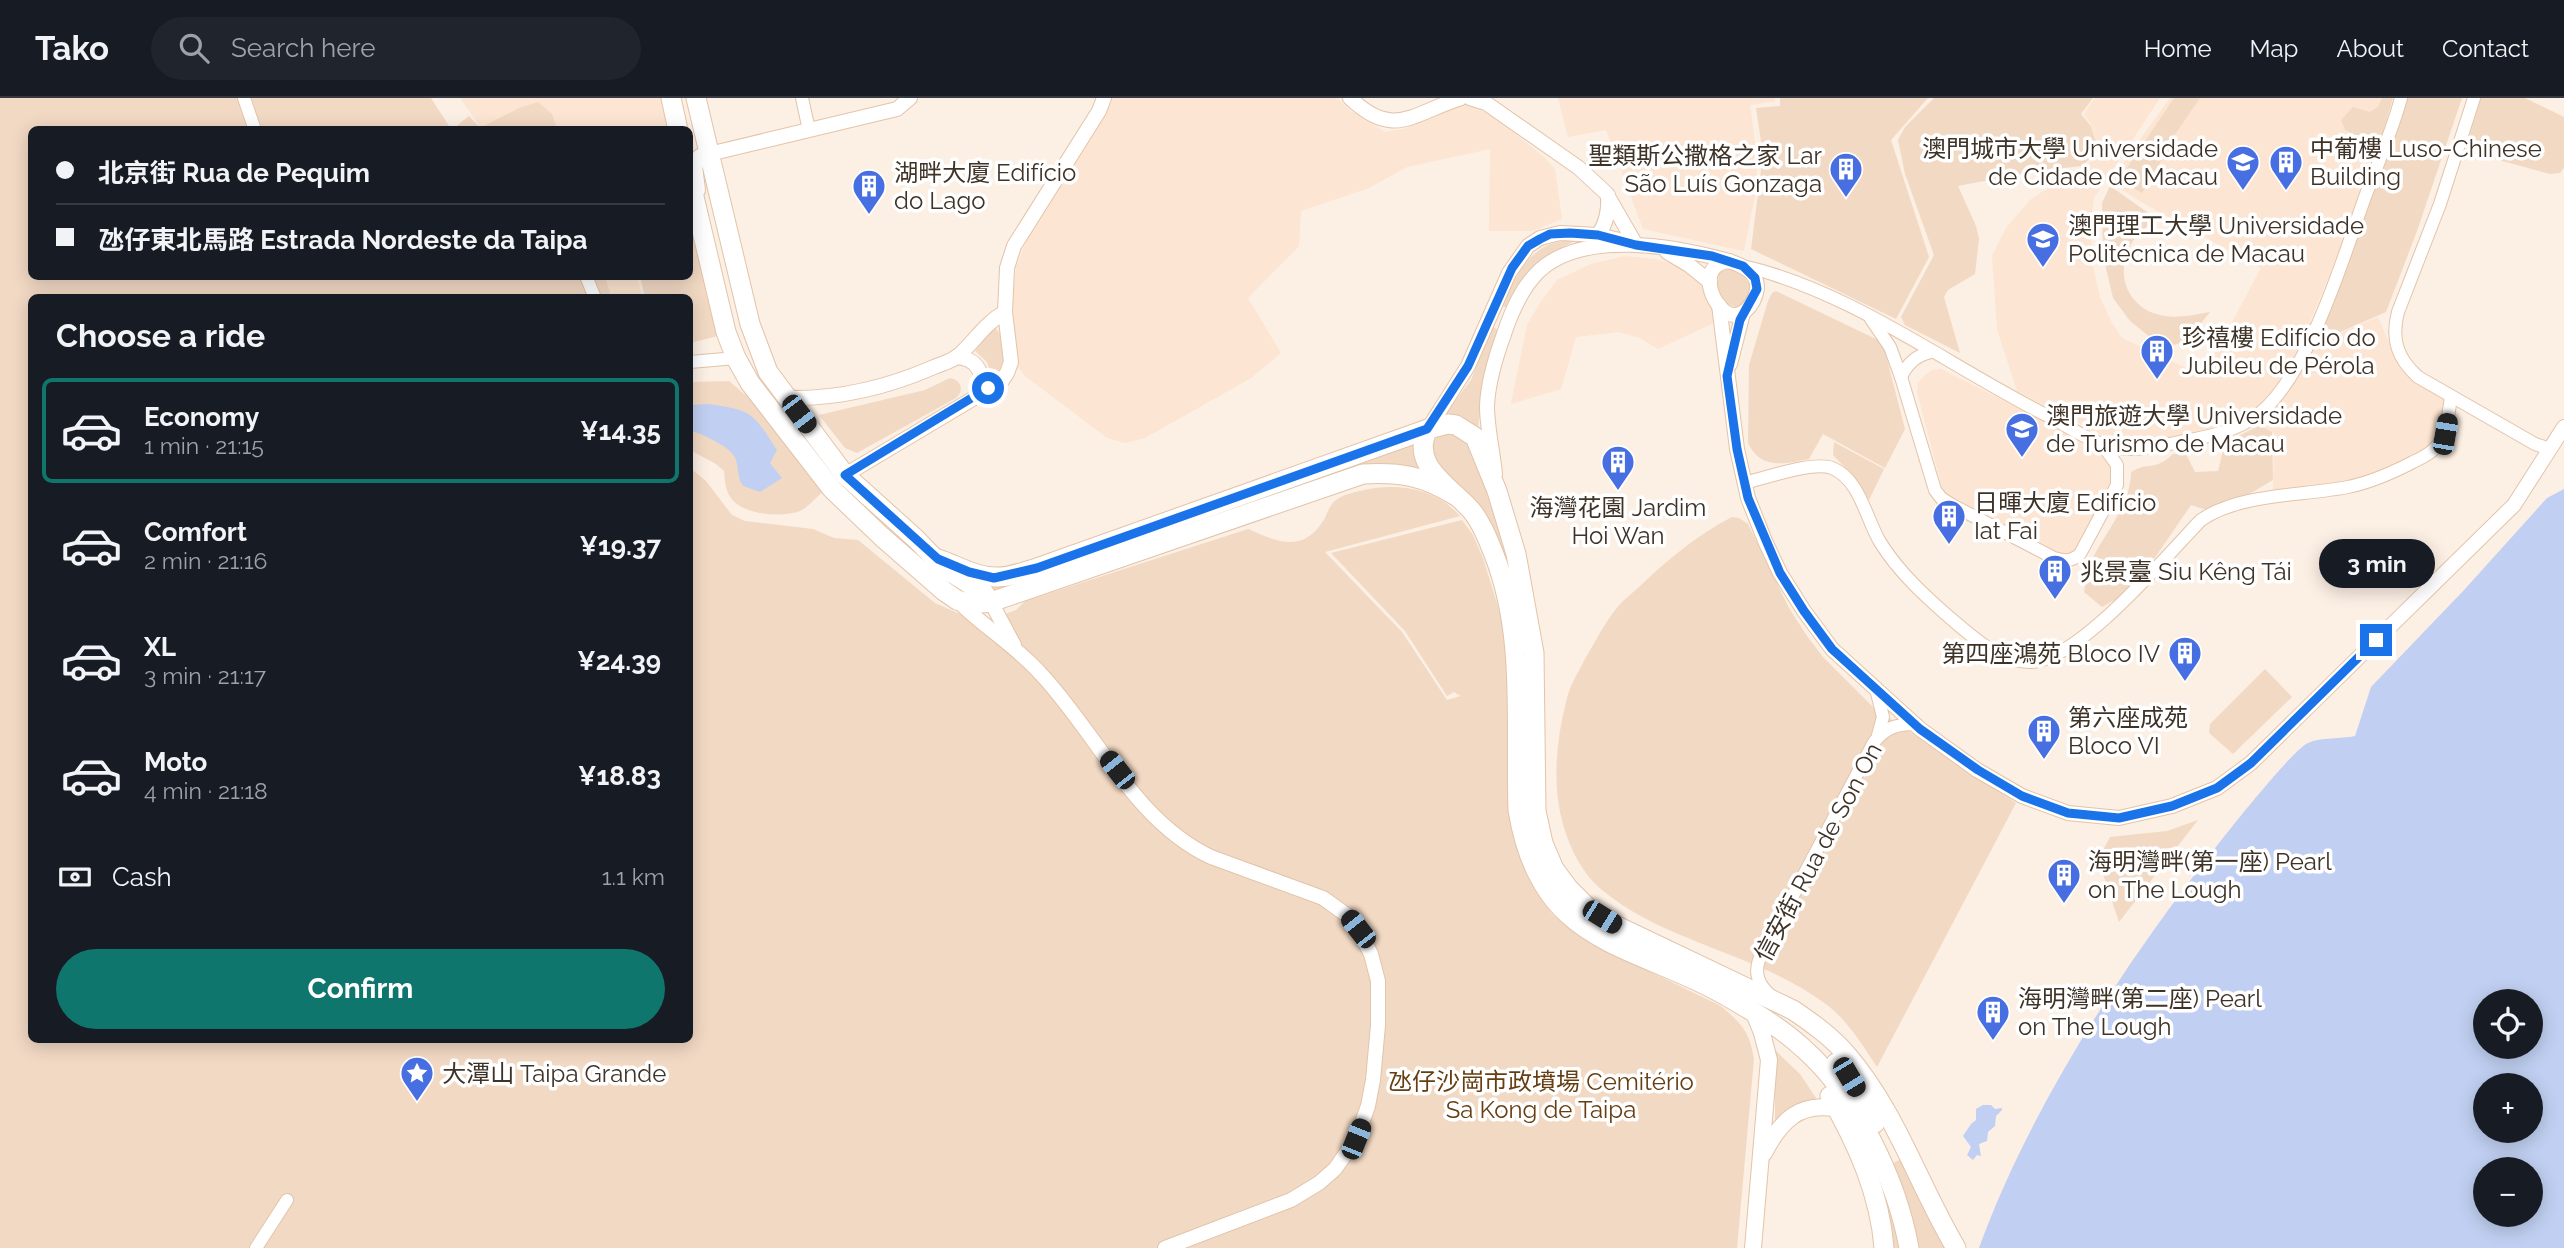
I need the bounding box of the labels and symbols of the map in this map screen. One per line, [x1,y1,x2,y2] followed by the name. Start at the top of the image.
[1922,134,2218,191] place label: 澳門城市大學 Universidade de Cidade de Macau
[2310,134,2542,191] place label: 中葡樓 Luso-Chinese Building
[1588,141,1823,198] place label: 聖類斯公撒格之家 Lar São Luís Gonzaga
[2224,143,2262,192] school or university icon: 澳門城市大學 Universidade de Cidade de Macau
[2267,143,2305,192] building icon: 中葡樓 Luso-Chinese Building
[1827,150,1865,199] building icon: 聖類斯公撒格之家 Lar São Luís Gonzaga
[894,158,1076,215] place label: 湖畔大廈 Edifício do Lago
[850,167,888,216] building icon: 湖畔大廈 Edifício do Lago
[2068,211,2364,268] place label: 澳門理工大學 Universidade Politécnica de Macau
[2024,220,2062,269] school or university icon: 澳門理工大學 Universidade Politécnica de Macau
[2182,323,2376,380] place label: 珍禧樓 Edifício do Jubileu de Pérola
[2138,332,2176,381] building icon: 珍禧樓 Edifício do Jubileu de Pérola
[972,372,1004,404] route start
[778,391,821,437] car
[2046,401,2342,458] place label: 澳門旅遊大學 Universidade de Turismo de Macau
[2003,410,2041,459] school or university icon: 澳門旅遊大學 Universidade de Turismo de Macau
[2432,411,2459,457] car
[1599,443,1637,492] building icon: 海灣花園 Jardim Hoi Wan
[1974,488,2156,545] place label: 日暉大廈 Edifício Iat Fai
[1530,493,1706,550] place label: 海灣花園 Jardim Hoi Wan
[1930,497,1968,546] building icon: 日暉大廈 Edifício Iat Fai
[2318,538,2434,588] callout: 3 min
[2036,552,2074,601] building icon: 兆景臺 Siu Kêng Tái
[2080,557,2292,586] place label: 兆景臺 Siu Kêng Tái
[2360,624,2392,656] route end
[2166,634,2204,683] building icon: 第四座鴻苑 Bloco IV
[1941,639,2160,668] place label: 第四座鴻苑 Bloco IV
[2068,703,2188,760] place label: 第六座成苑 Bloco VI
[2025,712,2063,761] building icon: 第六座成苑 Bloco VI
[1748,738,1888,966] street label: 信安街 Rua de Son On
[1096,747,1139,793] car
[2088,847,2332,904] place label: 海明灣畔(第一座) Pearl on The Lough
[2045,856,2083,905] building icon: 海明灣畔(第一座) Pearl on The Lough
[1579,897,1626,937] car
[1337,906,1380,952] car
[2018,984,2262,1041] place label: 海明灣畔(第二座) Pearl on The Lough
[1974,993,2012,1042] building icon: 海明灣畔(第二座) Pearl on The Lough
[398,1054,436,1103] place icon: 大潭山 Taipa Grande
[1830,1054,1869,1100] car
[442,1059,666,1088] place label: 大潭山 Taipa Grande
[1388,1067,1694,1124] park label: 氹仔沙崗市政墳場 Cemitério Sa Kong de Taipa
[1339,1116,1374,1162] car

